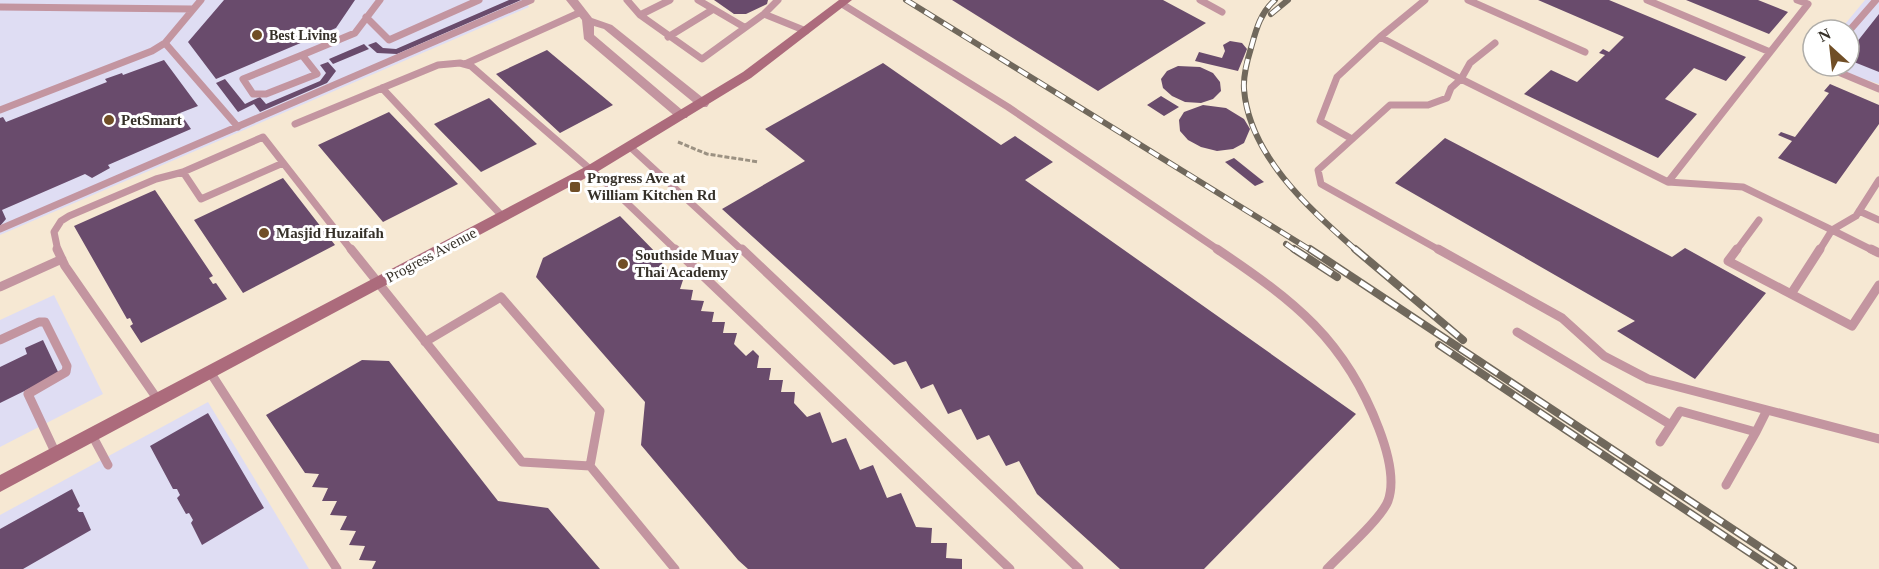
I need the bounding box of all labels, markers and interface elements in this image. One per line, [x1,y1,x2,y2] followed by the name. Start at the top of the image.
[1801,18,1861,78] north arrow
[1815,25,1834,45] text: N
[250,28,264,42] marker: Best Living
[269,28,337,43] place label: Best Living
[121,112,182,128] place label: PetSmart
[102,113,116,127] marker: PetSmart
[587,170,717,203] place label: Progress Ave at William Kitchen Rd
[568,180,582,194] marker: Progress Ave at William Kitchen Rd
[383,224,479,286] street label: Progress Avenue
[276,225,385,241] place label: Masjid Huzaifah
[257,226,271,240] marker: Masjid Huzaifah
[635,247,739,280] place label: Southside Muay Thai Academy
[616,257,630,271] marker: Southside Muay Thai Academy

